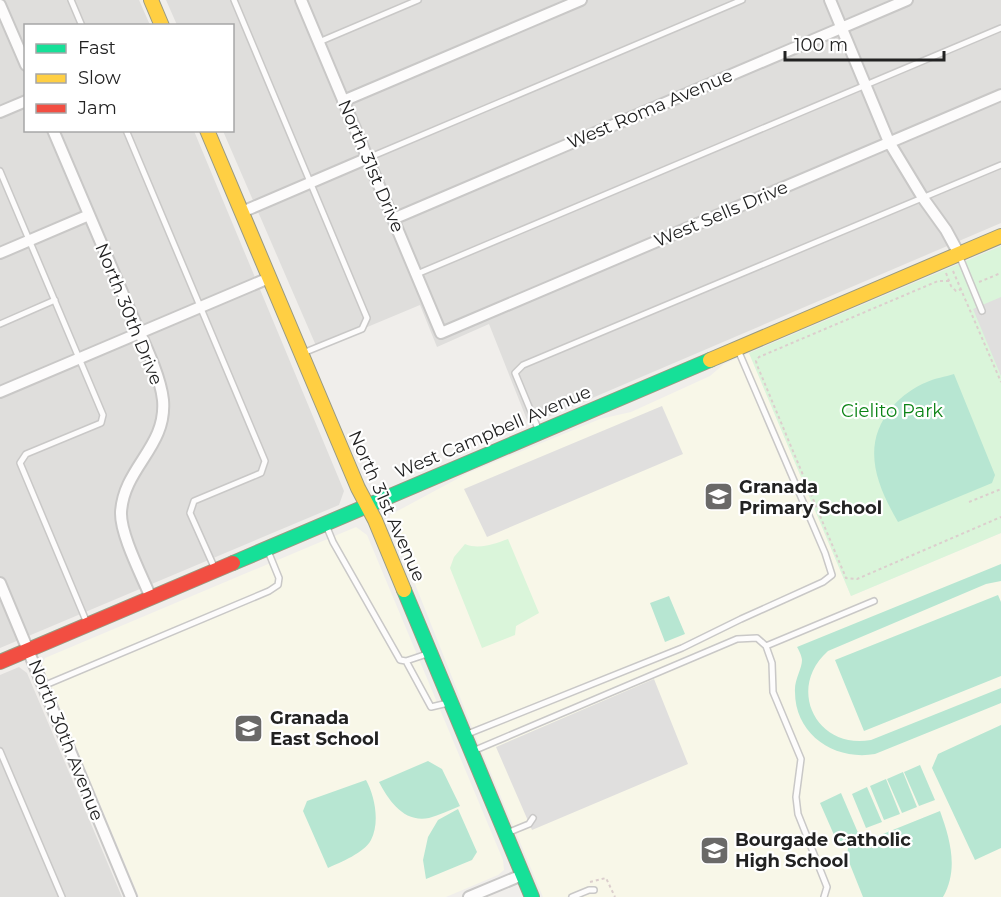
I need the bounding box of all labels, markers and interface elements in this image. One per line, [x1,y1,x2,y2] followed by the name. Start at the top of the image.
[24,24,234,132] legend
[785,24,944,62] scale bar
[794,34,848,56] text: 100 m
[78,37,116,59] text: Fast
[564,64,736,154] street label: West Roma Avenue
[78,67,121,89] text: Slow
[333,96,409,236] street label: North 31st Drive
[77,97,117,119] text: Jam
[651,176,791,252] street label: West Sells Drive
[90,240,168,388] street label: North 30th Drive
[392,381,594,483] street label: West Campbell Avenue
[841,400,943,422] park label: Cielito Park
[344,427,430,585] street label: North 31st Avenue
[739,476,882,519] place label: Granada Primary School
[702,481,734,513] school or university icon: Granada Primary School
[24,656,108,824] street label: North 30th Avenue
[270,707,379,750] place label: Granada East School
[233,712,265,744] school or university icon: Granada East School
[735,829,911,872] place label: Bourgade Catholic High School
[698,834,730,866] school or university icon: Bourgade Catholic High School

